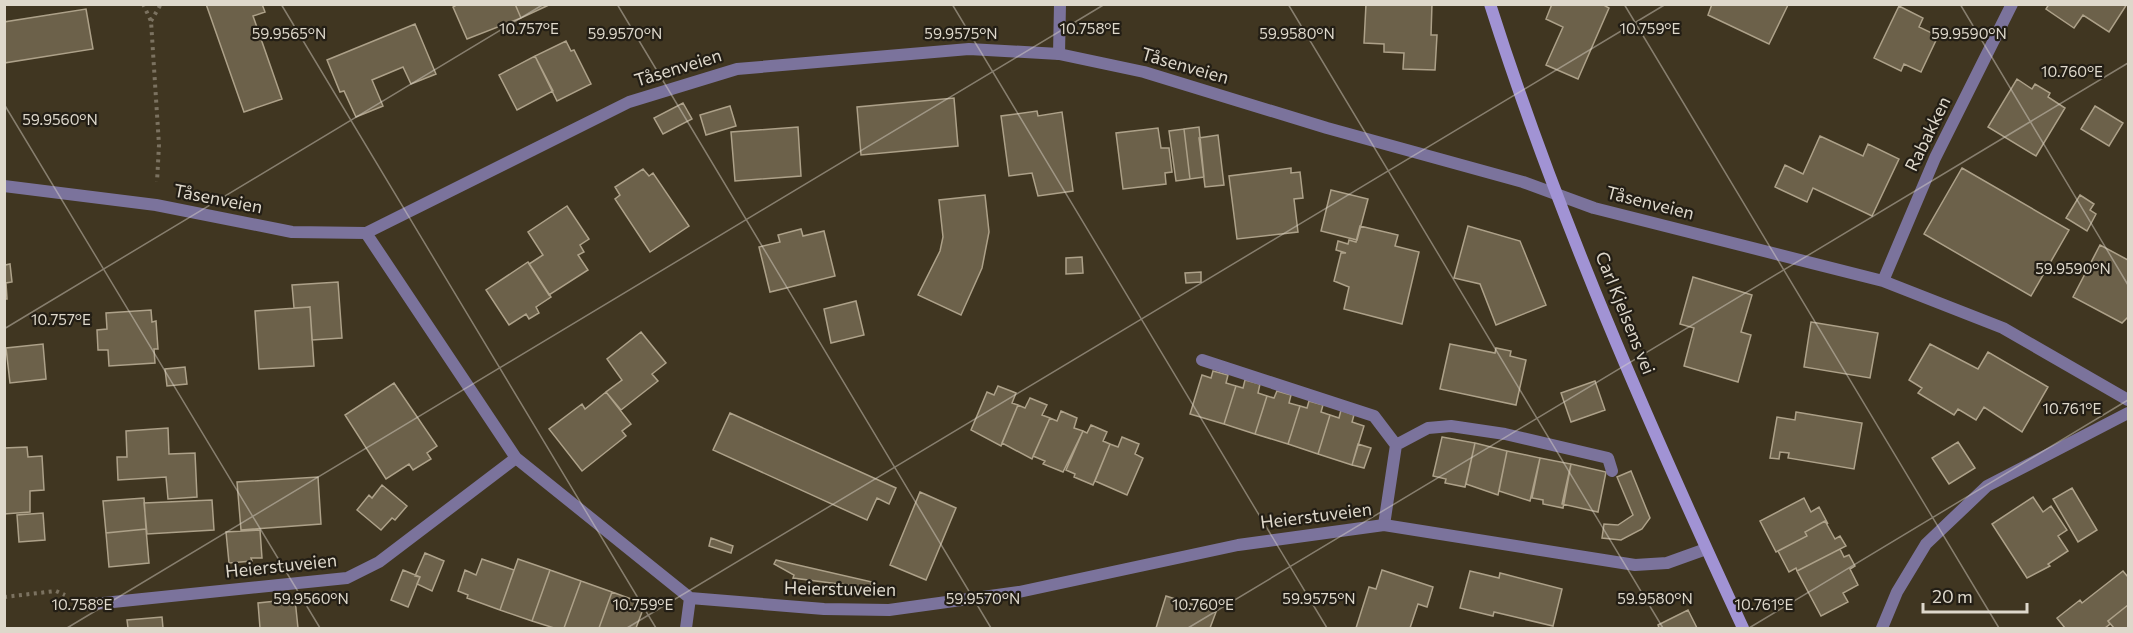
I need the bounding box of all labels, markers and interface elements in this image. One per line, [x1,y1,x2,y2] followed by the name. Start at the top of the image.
[499,19,559,37] text: 10.757°E
[1060,19,1121,37] text: 10.758°E
[1620,19,1681,37] text: 10.759°E
[252,24,326,42] text: 59.9565°N
[588,24,662,42] text: 59.9570°N
[924,24,998,42] text: 59.9575°N
[1259,24,1335,42] text: 59.9580°N
[1931,24,2007,42] text: 59.9590°N
[1139,42,1232,88] street label: Tåsenveien
[631,43,724,91] street label: Tåsenveien
[2041,62,2103,80] text: 10.760°E
[1900,93,1955,175] street label: Rabakken
[22,110,98,128] text: 59.9560°N
[172,179,264,217] street label: Tåsenveien
[1604,180,1697,224] street label: Tåsenveien
[1591,248,1661,377] street label: Carl Kjelsens vei
[2035,259,2111,277] text: 59.9590°N
[31,310,91,328] text: 10.757°E
[2043,399,2101,417] text: 10.761°E
[1259,497,1373,533] street label: Heierstuveien
[224,548,338,582] street label: Heierstuveien
[784,576,896,600] street label: Heierstuveien
[1923,576,2026,614] scale bar
[1932,585,1973,607] text: 20 m
[273,589,349,607] text: 59.9560°N
[946,589,1020,607] text: 59.9570°N
[1282,589,1356,607] text: 59.9575°N
[1617,589,1693,607] text: 59.9580°N
[52,595,113,613] text: 10.758°E
[613,595,674,613] text: 10.759°E
[1172,595,1234,613] text: 10.760°E
[1735,595,1793,613] text: 10.761°E

